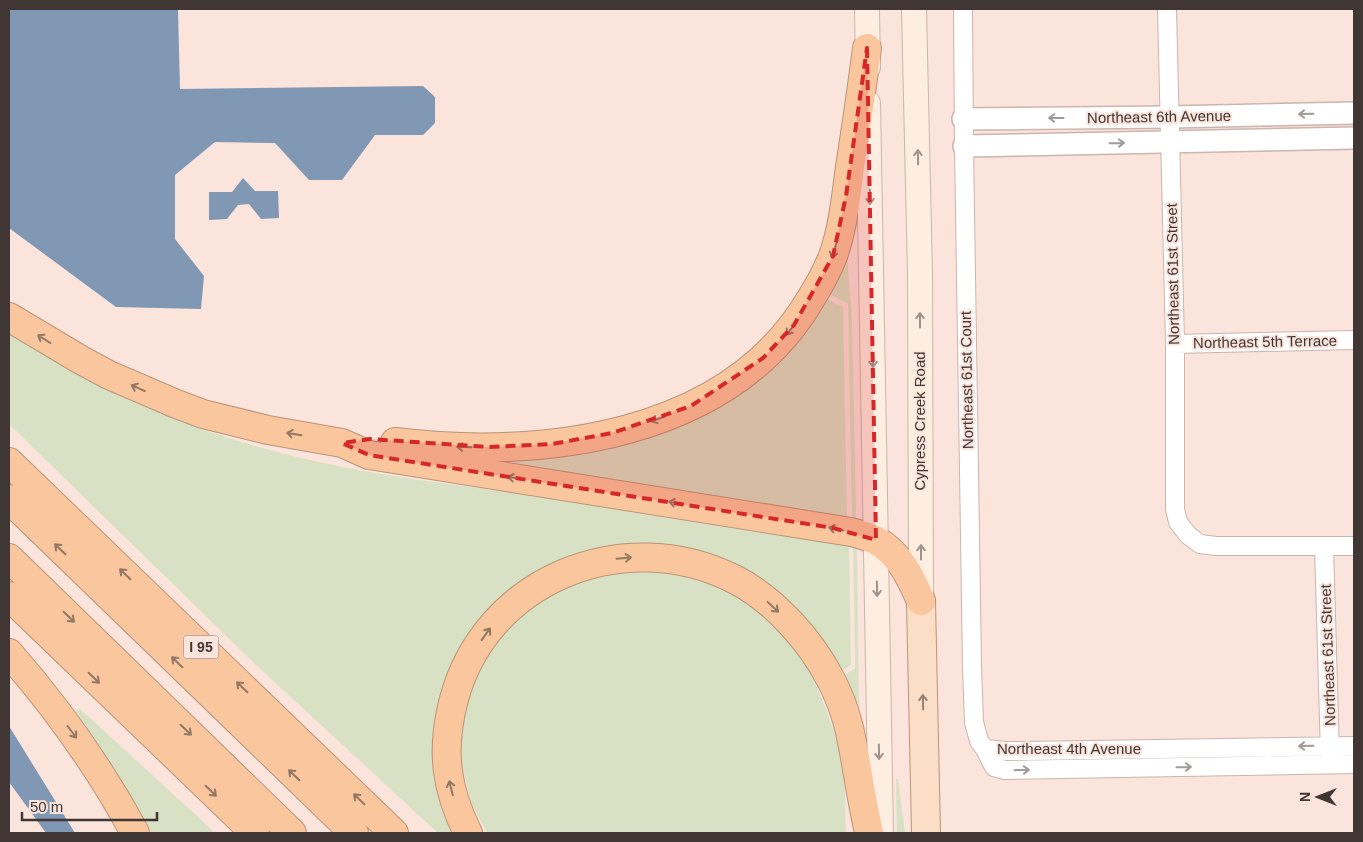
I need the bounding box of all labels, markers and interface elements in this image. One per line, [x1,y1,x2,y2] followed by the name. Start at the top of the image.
[1087,107,1231,126] street label: Northeast 6th Avenue
[1298,109,1314,119] one-way arrow
[1048,113,1064,123] one-way arrow
[1109,138,1125,147] one-way arrow
[913,150,922,166] one-way arrow
[865,189,875,205] one-way arrow
[1163,202,1182,345] street label: Northeast 61st Street
[828,243,838,259] one-way arrow
[957,310,976,449] street label: Northeast 61st Court
[915,312,925,328] one-way arrow
[785,322,796,335] one-way arrow
[1193,332,1337,351] street label: Northeast 5th Terrace
[38,334,52,344] one-way arrow
[911,351,928,491] street label: Cypress Creek Road
[868,352,878,368] one-way arrow
[131,382,146,391] one-way arrow
[651,415,666,424] one-way arrow
[286,429,302,439] one-way arrow
[456,442,472,452] one-way arrow
[508,472,524,482] one-way arrow
[668,498,684,508] one-way arrow
[829,523,845,533] one-way arrow
[54,543,67,555] one-way arrow
[916,545,926,561] one-way arrow
[616,553,632,562] one-way arrow
[118,568,131,580] one-way arrow
[872,580,882,597] one-way arrow
[1317,583,1338,726] street label: Northeast 61st Street
[767,601,780,613] one-way arrow
[63,611,75,623] one-way arrow
[481,627,491,641] one-way arrow
[184,636,218,659] road number: I 95
[171,656,183,668] one-way arrow
[88,672,101,684] one-way arrow
[236,681,248,693] one-way arrow
[919,695,928,711] one-way arrow
[179,724,192,736] one-way arrow
[67,725,77,739] one-way arrow
[997,740,1141,757] street label: Northeast 4th Avenue
[1298,742,1314,751] one-way arrow
[874,743,884,759] one-way arrow
[1176,762,1192,772] one-way arrow
[1013,765,1029,775] one-way arrow
[287,769,300,781] one-way arrow
[1293,772,1343,822] north arrow
[446,780,455,796] one-way arrow
[205,785,218,797] one-way arrow
[22,790,158,822] scale bar
[1297,792,1313,802] text: N
[352,793,365,805] one-way arrow
[30,798,63,815] text: 50 m

